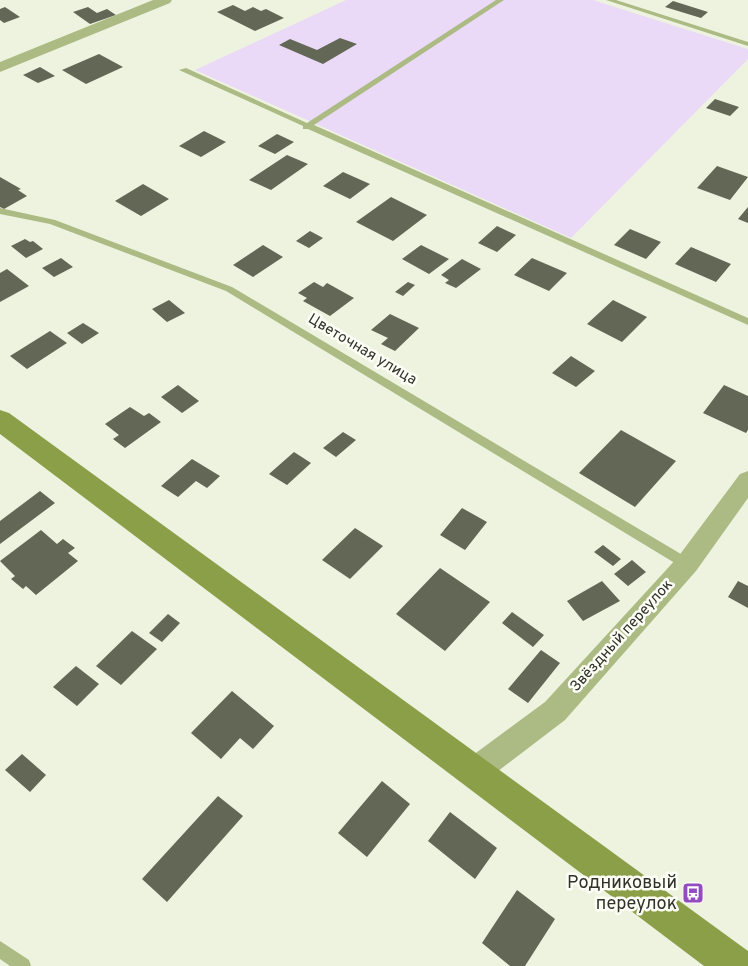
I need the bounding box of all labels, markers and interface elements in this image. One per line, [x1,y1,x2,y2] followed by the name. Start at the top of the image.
[304,310,420,390] street label: Цветочная улица
[566,576,678,696] street label: Звёздный переулок
[567,872,677,916] place label: Родниковый переулок
[681,881,705,905] bus stop icon: Родниковый переулок

